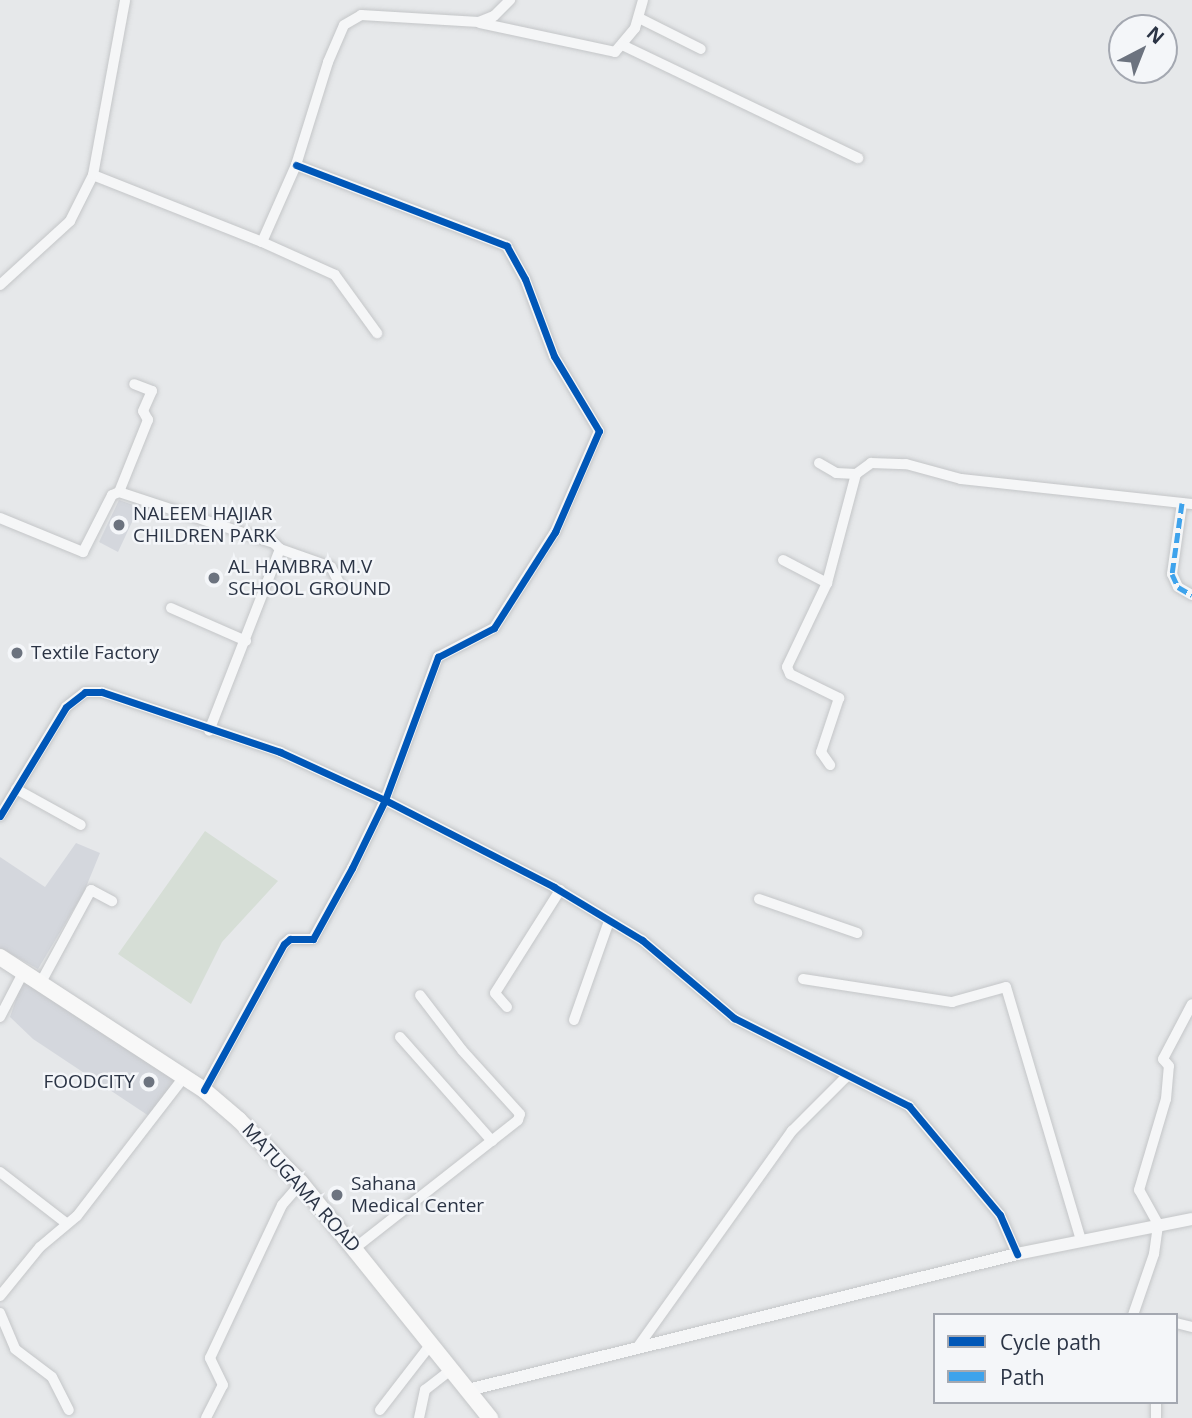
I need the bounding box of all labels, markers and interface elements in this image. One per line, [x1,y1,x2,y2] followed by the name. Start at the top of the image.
[1108,14,1178,84] north arrow
[1141,20,1170,50] text: N
[133,503,276,547] place label: NALEEM HAJIAR CHILDREN PARK
[111,517,127,533] marker: NALEEM HAJIAR CHILDREN PARK
[228,556,391,600] place label: AL HAMBRA M.V SCHOOL GROUND
[206,570,222,586] marker: AL HAMBRA M.V SCHOOL GROUND
[31,642,159,664] place label: Textile Factory
[9,645,25,661] marker: Textile Factory
[43,1071,135,1093] place label: FOODCITY
[141,1074,157,1090] marker: FOODCITY
[237,1119,365,1257] street label: MATUGAMA ROAD
[351,1173,484,1217] place label: Sahana Medical Center
[329,1187,345,1203] marker: Sahana Medical Center
[933,1313,1178,1404] legend
[1000,1328,1101,1356] text: Cycle path
[1000,1363,1045,1391] text: Path

